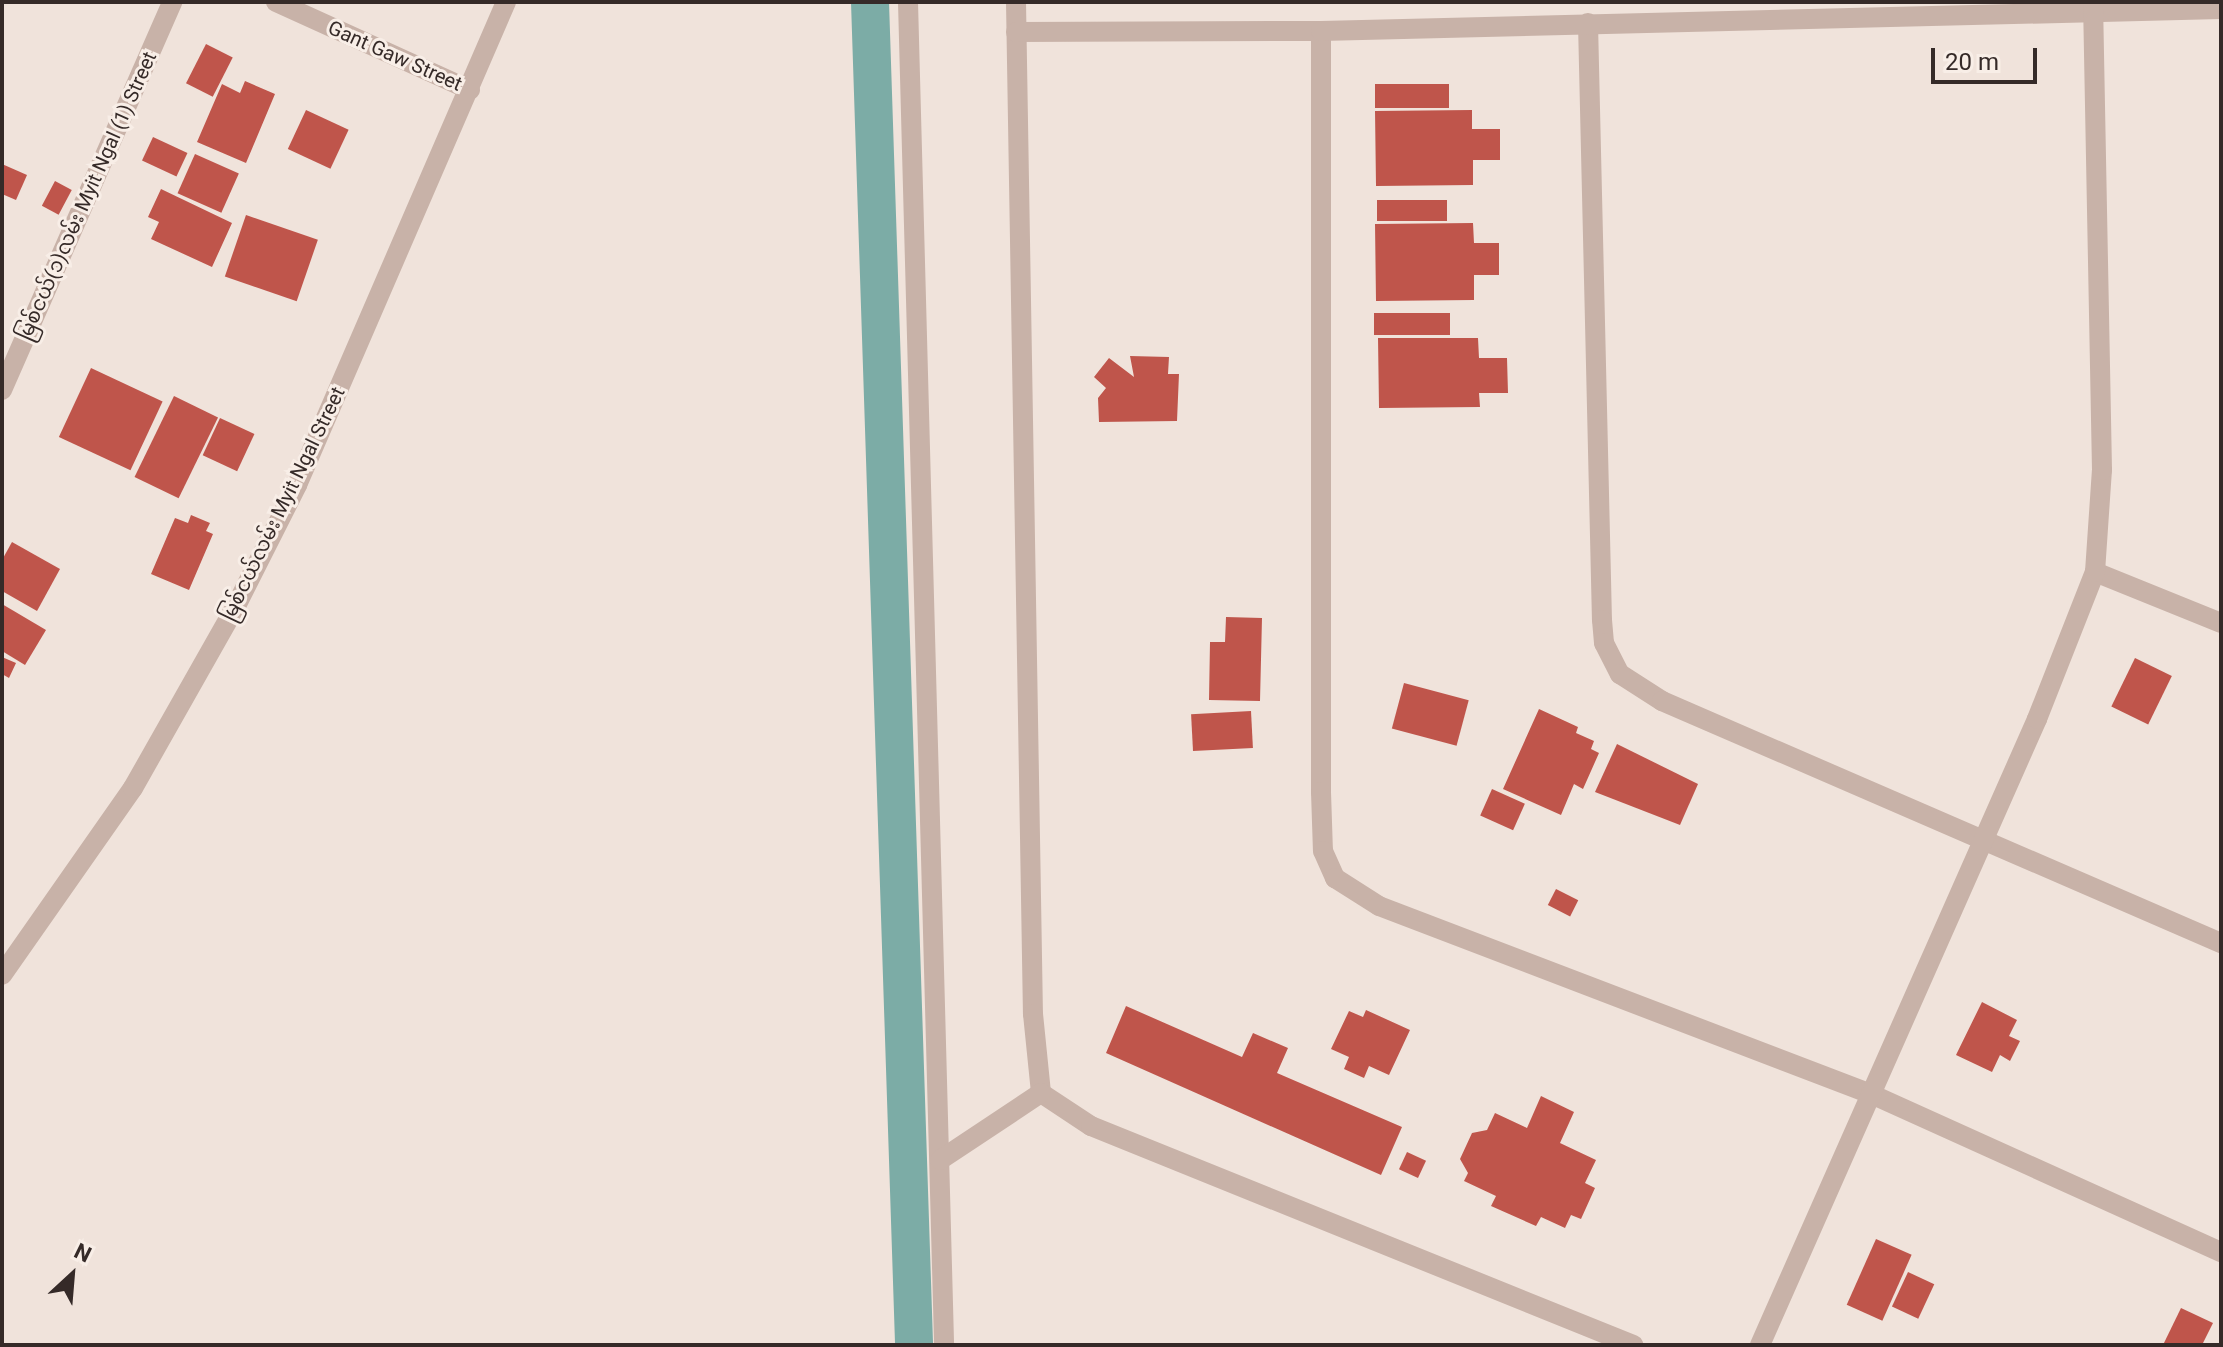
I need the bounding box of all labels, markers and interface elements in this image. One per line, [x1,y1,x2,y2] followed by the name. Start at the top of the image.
[324,16,466,96] street label: Gant Gaw Street
[1935,32,2041,82] scale bar
[12,48,162,344] street label: မြစ်ငယ်(၁)လမ်း Myit Ngal (1) Street
[1945,48,1999,76] text: 20 m
[216,383,350,625] street label: မြစ်ငယ်လမ်း Myit Ngal Street
[32,1235,112,1315] north arrow
[70,1238,95,1268] text: N

